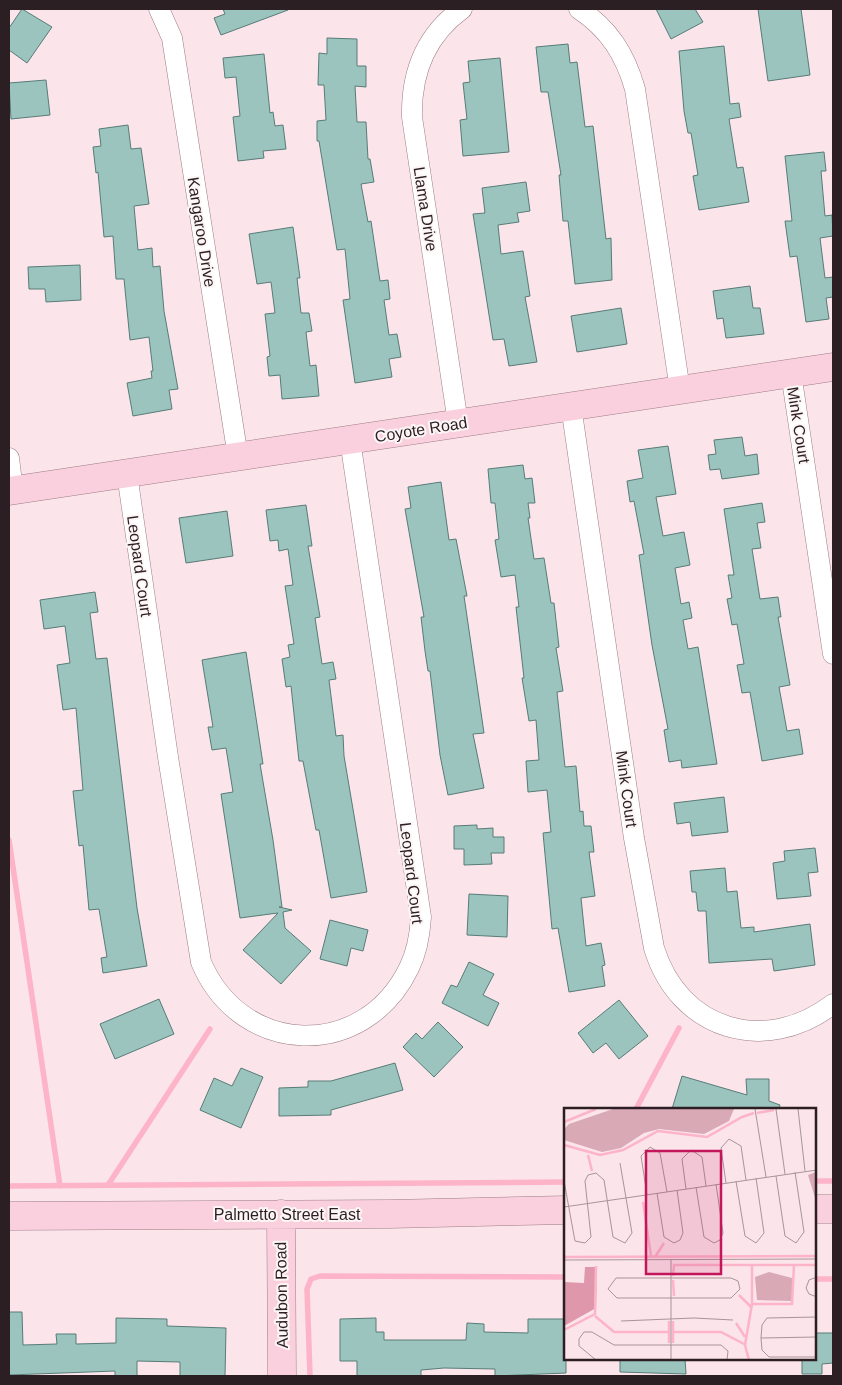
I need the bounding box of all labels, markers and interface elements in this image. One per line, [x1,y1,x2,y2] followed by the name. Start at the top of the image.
[410,166,441,253] street label: Llama Drive
[184,176,219,288] street label: Kangaroo Drive
[784,386,813,465] street label: Mink Court
[374,414,469,445] street label: Coyote Road
[124,514,155,618] street label: Leopard Court
[613,750,640,829] street label: Mink Court
[397,821,426,925] street label: Leopard Court
[564,1108,817,1360] inset map
[214,1206,361,1223] street label: Palmetto Street East
[272,1241,291,1349] street label: Audubon Road

